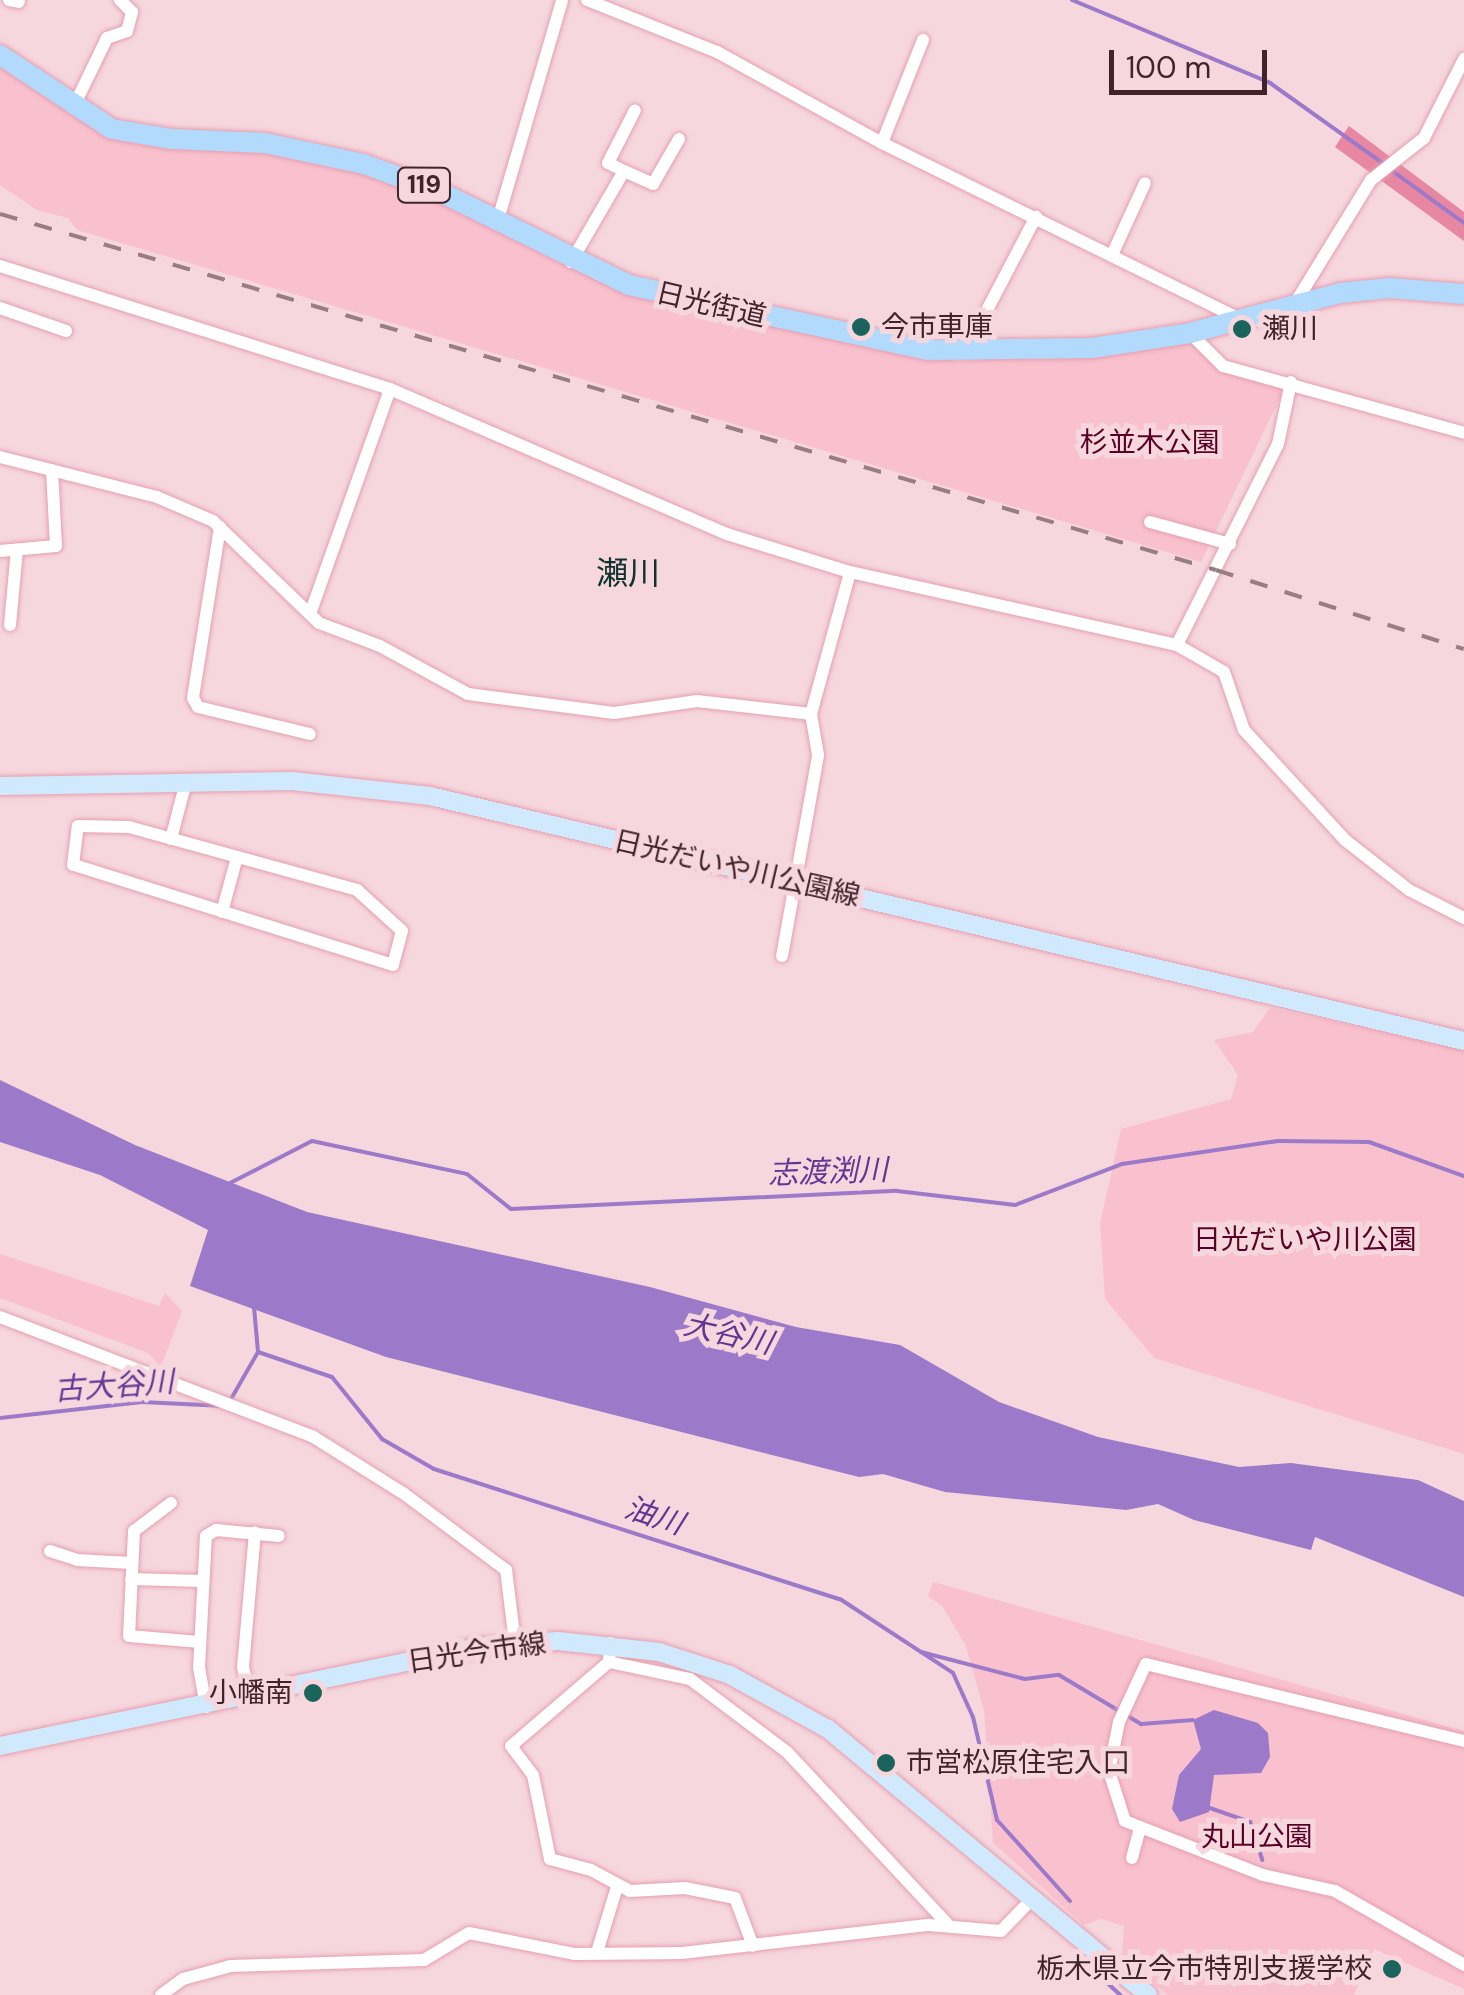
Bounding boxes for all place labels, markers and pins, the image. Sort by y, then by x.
place label: 今市車庫 [881,310,993,344]
place label: 瀬川 [1262,312,1318,346]
marker: 今市車庫 [850,316,872,338]
marker: 瀬川 [1231,318,1253,340]
place label: 小幡南 [209,1676,293,1710]
marker: 小幡南 [302,1682,324,1704]
place label: 市営松原住宅入口 [906,1746,1130,1780]
marker: 市営松原住宅入口 [875,1752,897,1774]
place label: 栃木県立今市特別支援学校 [1036,1952,1372,1986]
marker: 栃木県立今市特別支援学校 [1381,1958,1403,1980]

